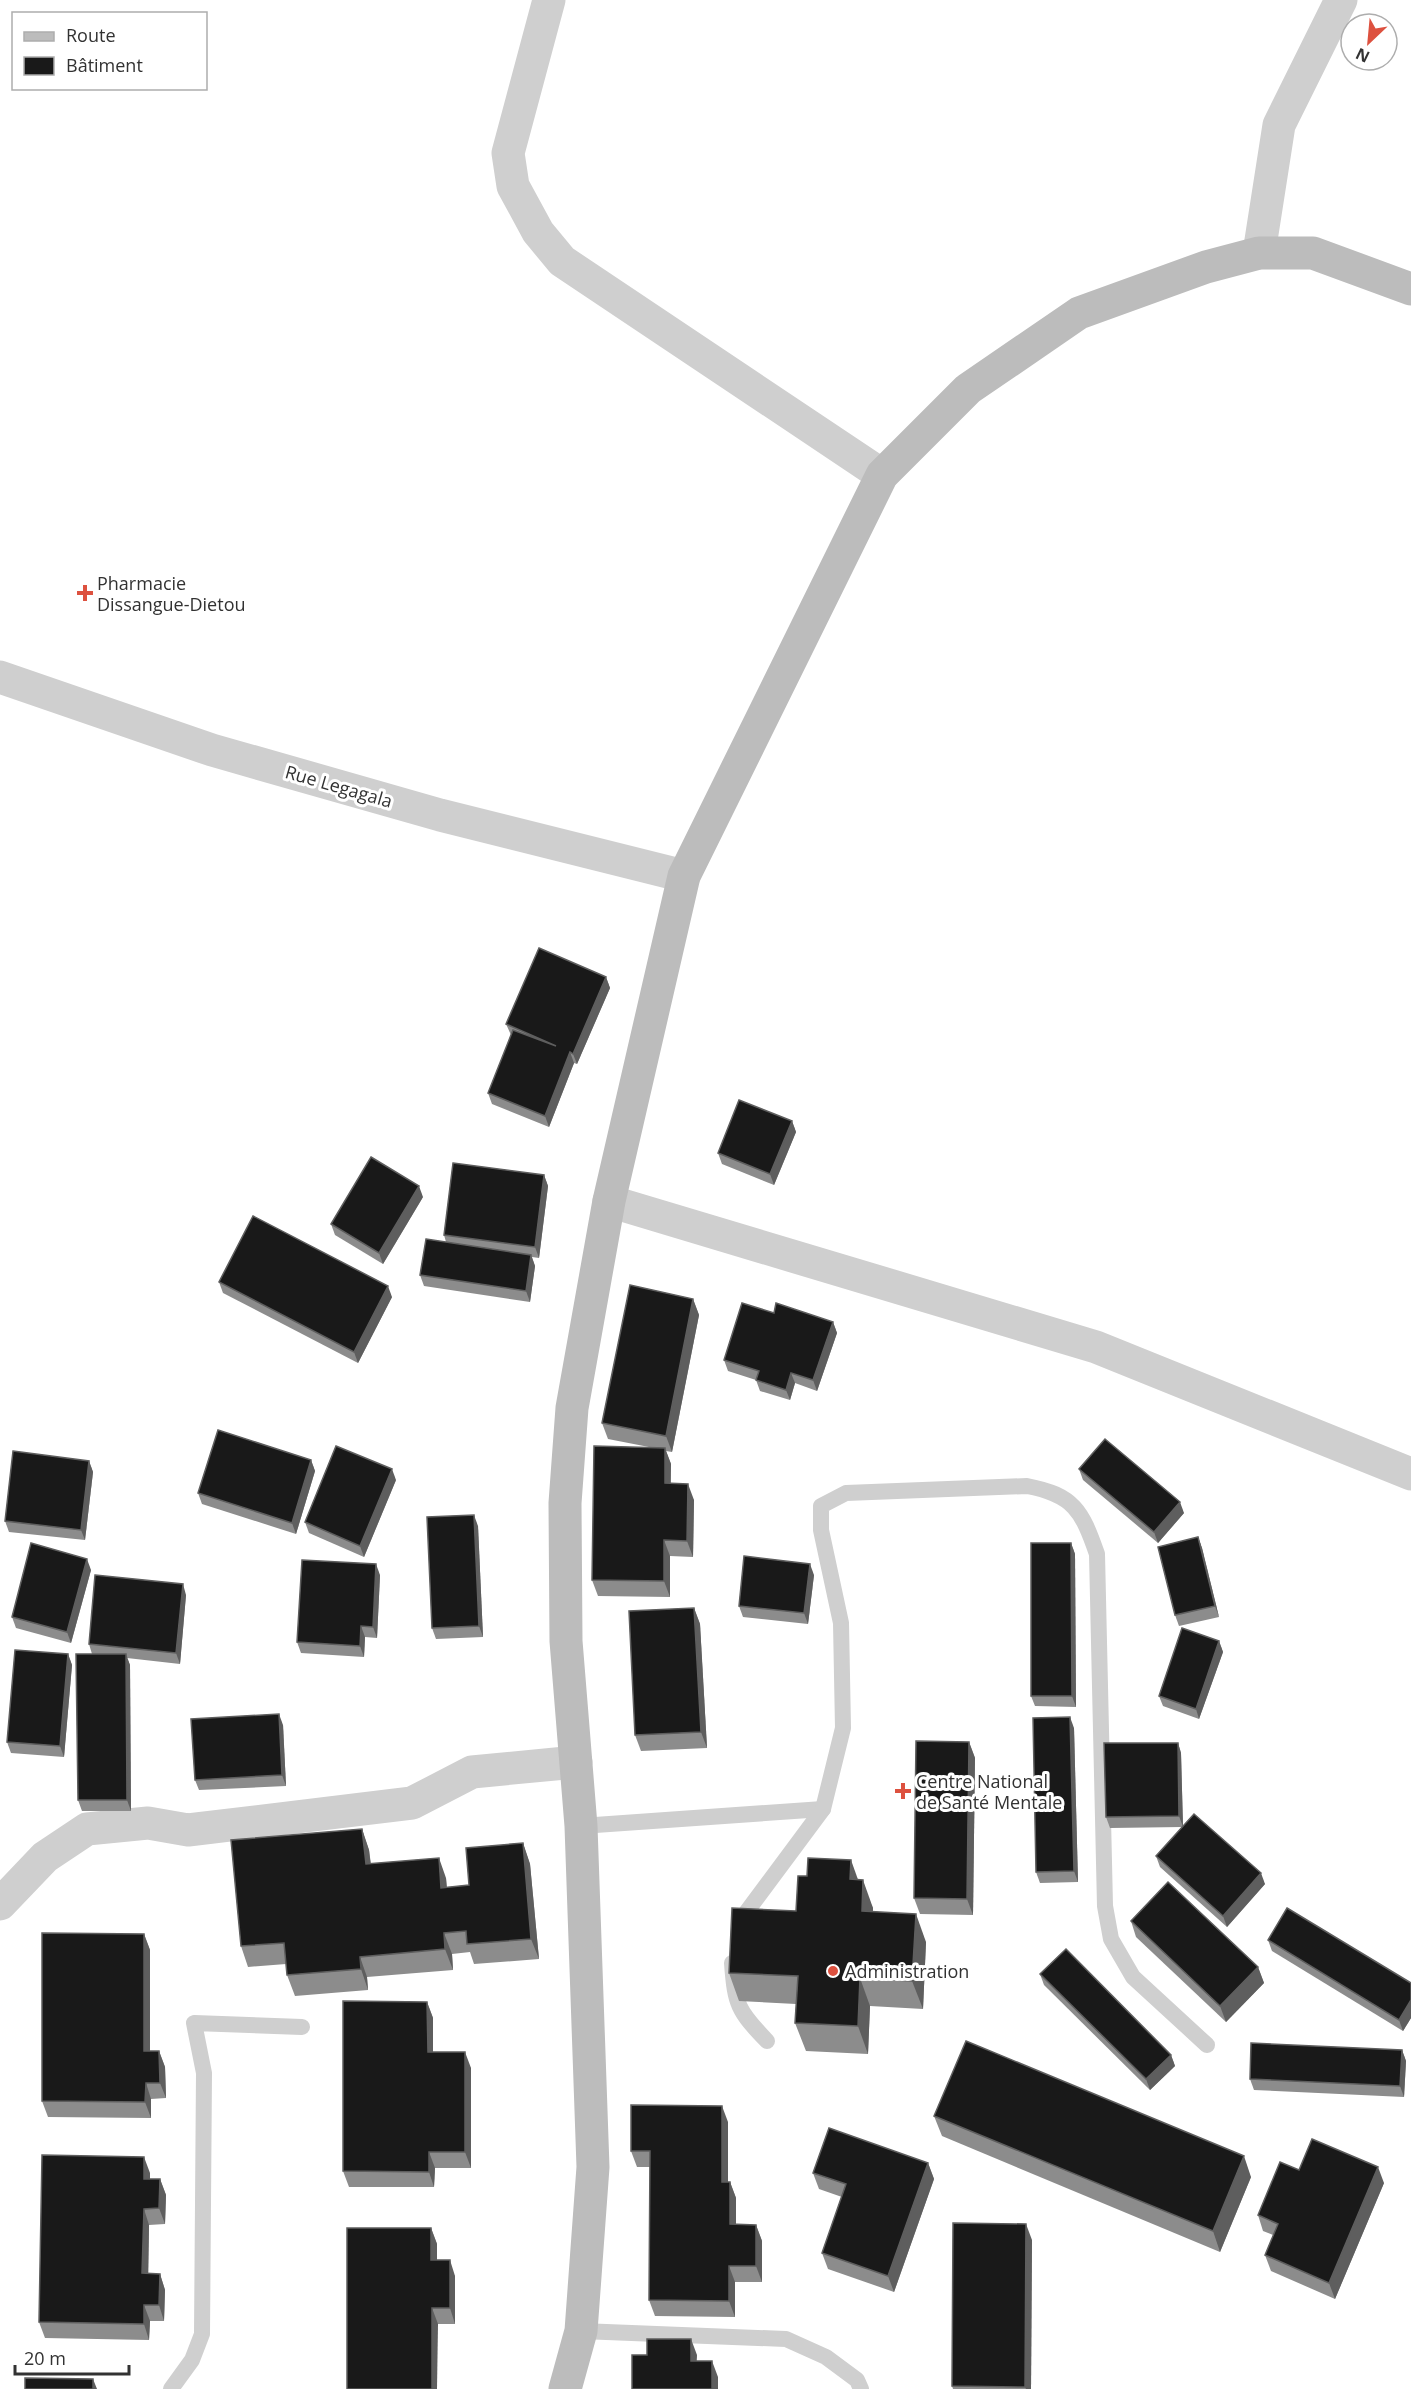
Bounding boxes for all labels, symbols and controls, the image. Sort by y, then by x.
legend [12,12,207,90]
north arrow [1339,12,1399,72]
text: Route [66,23,116,47]
text: N [1352,43,1373,68]
text: Bâtiment [66,53,143,77]
place label: Pharmacie Dissangue-Dietou [97,571,246,616]
marker: Pharmacie Dissangue-Dietou [78,586,92,600]
street label: Rue Legagala [283,759,395,813]
place label: Centre National de Santé Mentale [916,1769,1062,1814]
marker: Centre National de Santé Mentale [894,1782,912,1800]
place label: Administration [845,1959,969,1983]
marker: Administration [826,1964,840,1978]
scale bar [15,2338,129,2376]
text: 20 m [24,2346,66,2370]

